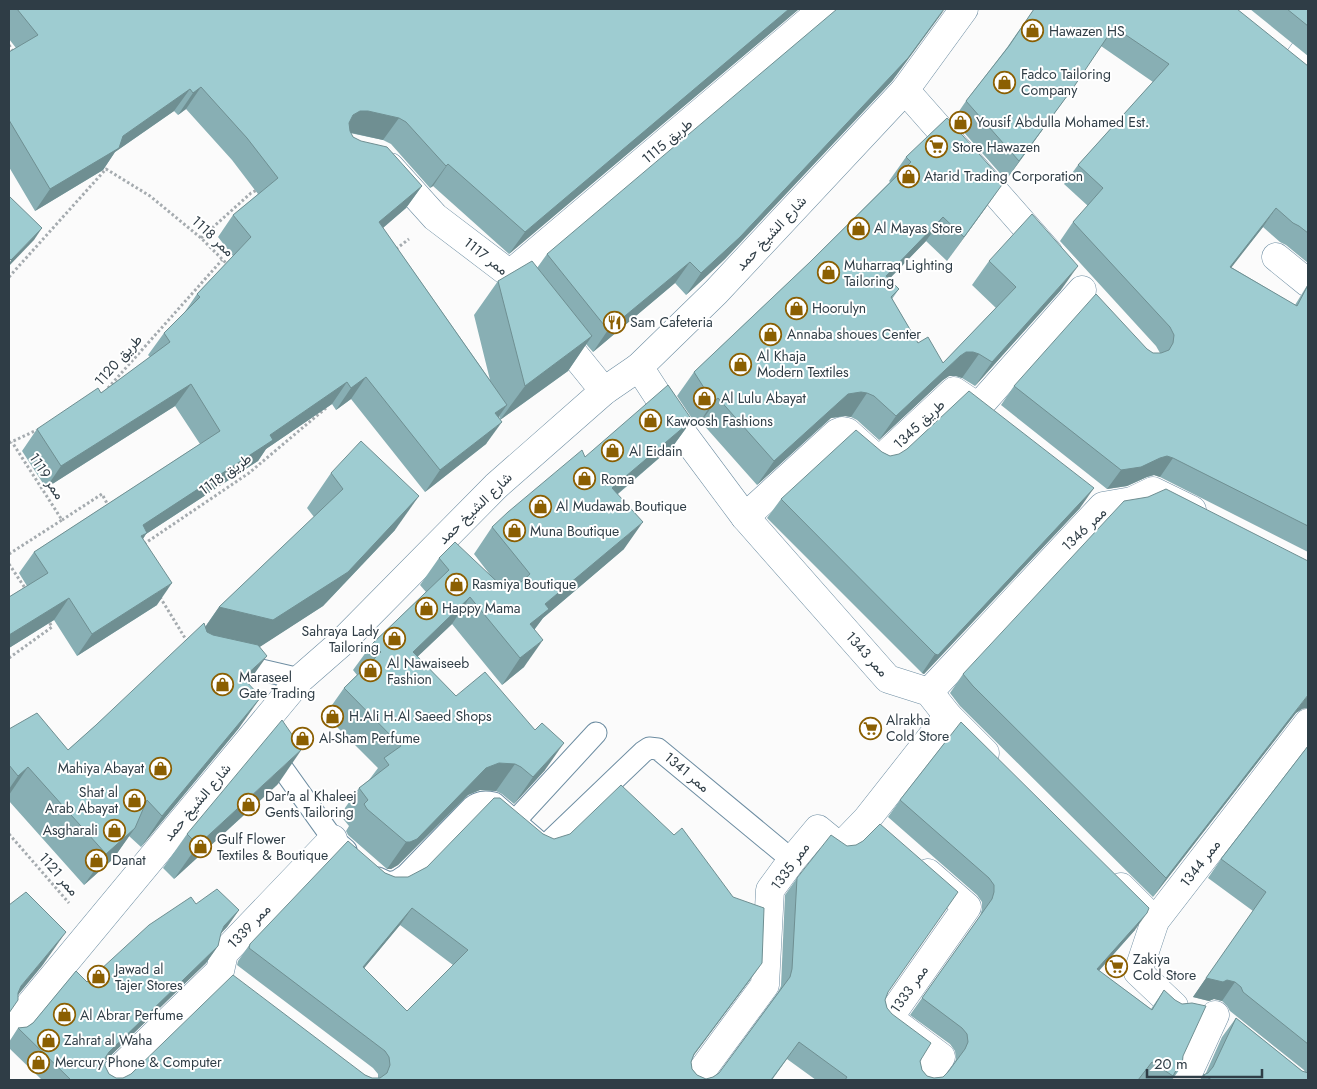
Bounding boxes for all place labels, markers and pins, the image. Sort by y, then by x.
shop icon: Hawazen HS [1021,19,1045,43]
place label: Hawazen HS [1049,21,1125,41]
place label: Fadco Tailoring Company [1021,64,1111,100]
shop icon: Fadco Tailoring Company [993,70,1017,94]
shop icon: Yousif Abdulla Mohamed Est. [948,110,972,134]
place label: Yousif Abdulla Mohamed Est. [976,112,1149,132]
supermarket icon: Store Hawazen [924,135,948,159]
place label: Store Hawazen [952,137,1040,157]
shop icon: Atarid Trading Corporation [896,164,920,188]
place label: Atarid Trading Corporation [924,166,1083,186]
shop icon: Al Mayas Store [846,216,870,240]
place label: Al Mayas Store [874,218,962,238]
place label: Muharraq Lighting Tailoring [844,255,953,291]
shop icon: Muharraq Lighting Tailoring [816,261,840,285]
shop icon: Hoorulyn [784,296,808,320]
place label: Hoorulyn [812,298,866,318]
restaurant icon: Sam Cafeteria [602,310,626,334]
place label: Sam Cafeteria [630,312,713,332]
shop icon: Annaba shoues Center [759,322,783,346]
place label: Annaba shoues Center [787,324,921,344]
place label: Al Khaja Modern Textiles [757,346,849,382]
shop icon: Al Khaja Modern Textiles [729,352,753,376]
shop icon: Al Lulu Abayat [693,386,717,410]
place label: Al Lulu Abayat [721,388,807,408]
shop icon: Kawoosh Fashions [638,409,662,433]
place label: Kawoosh Fashions [666,411,773,431]
shop icon: Al Eidain [601,439,625,463]
place label: Al Eidain [629,441,683,461]
shop icon: Roma [573,467,597,491]
place label: Roma [601,469,634,489]
shop icon: Al Mudawab Boutique [528,494,552,518]
place label: Al Mudawab Boutique [556,496,687,516]
shop icon: Muna Boutique [502,519,526,543]
place label: Muna Boutique [530,521,619,541]
shop icon: Rasmiya Boutique [444,572,468,596]
place label: Rasmiya Boutique [472,574,576,594]
shop icon: Happy Mama [414,596,438,620]
place label: Happy Mama [442,598,521,618]
place label: Sahraya Lady Tailoring [302,621,380,657]
shop icon: Sahraya Lady Tailoring [383,627,407,651]
place label: Al Nawaiseeb Fashion [387,653,469,689]
shop icon: Al Nawaiseeb Fashion [359,659,383,683]
place label: Maraseel Gate Trading [239,667,315,703]
shop icon: Maraseel Gate Trading [211,673,235,697]
shop icon: H.Ali H.Al Saeed Shops [321,704,345,728]
place label: H.Ali H.Al Saeed Shops [349,706,492,726]
place label: Alrakha Cold Store [886,710,949,746]
supermarket icon: Alrakha Cold Store [858,716,882,740]
shop icon: Al-Sham Perfume [291,726,315,750]
place label: Al-Sham Perfume [319,728,420,748]
shop icon: Mahiya Abayat [148,756,172,780]
place label: Mahiya Abayat [58,758,145,778]
place label: Shat al Arab Abayat [45,782,119,818]
place label: Dar'a al Khaleej Gents Tailoring [265,786,357,822]
shop icon: Shat al Arab Abayat [122,788,146,812]
shop icon: Dar'a al Khaleej Gents Tailoring [237,792,261,816]
shop icon: Asgharali [102,818,126,842]
place label: Asgharali [43,820,98,840]
place label: Gulf Flower Textiles & Boutique [217,829,328,865]
shop icon: Gulf Flower Textiles & Boutique [189,835,213,859]
shop icon: Danat [84,848,108,872]
place label: Danat [112,850,146,870]
place label: Zakiya Cold Store [1133,949,1196,985]
supermarket icon: Zakiya Cold Store [1105,955,1129,979]
place label: Jawad al Tajer Stores [113,959,183,995]
shop icon: Jawad al Tajer Stores [87,965,111,989]
shop icon: Al Abrar Perfume [52,1003,76,1027]
place label: Al Abrar Perfume [80,1005,183,1025]
shop icon: Zahrat al Waha [36,1028,60,1052]
place label: Zahrat al Waha [64,1030,152,1050]
shop icon: Mercury Phone & Computer [27,1050,51,1074]
place label: Mercury Phone & Computer [55,1052,222,1072]

